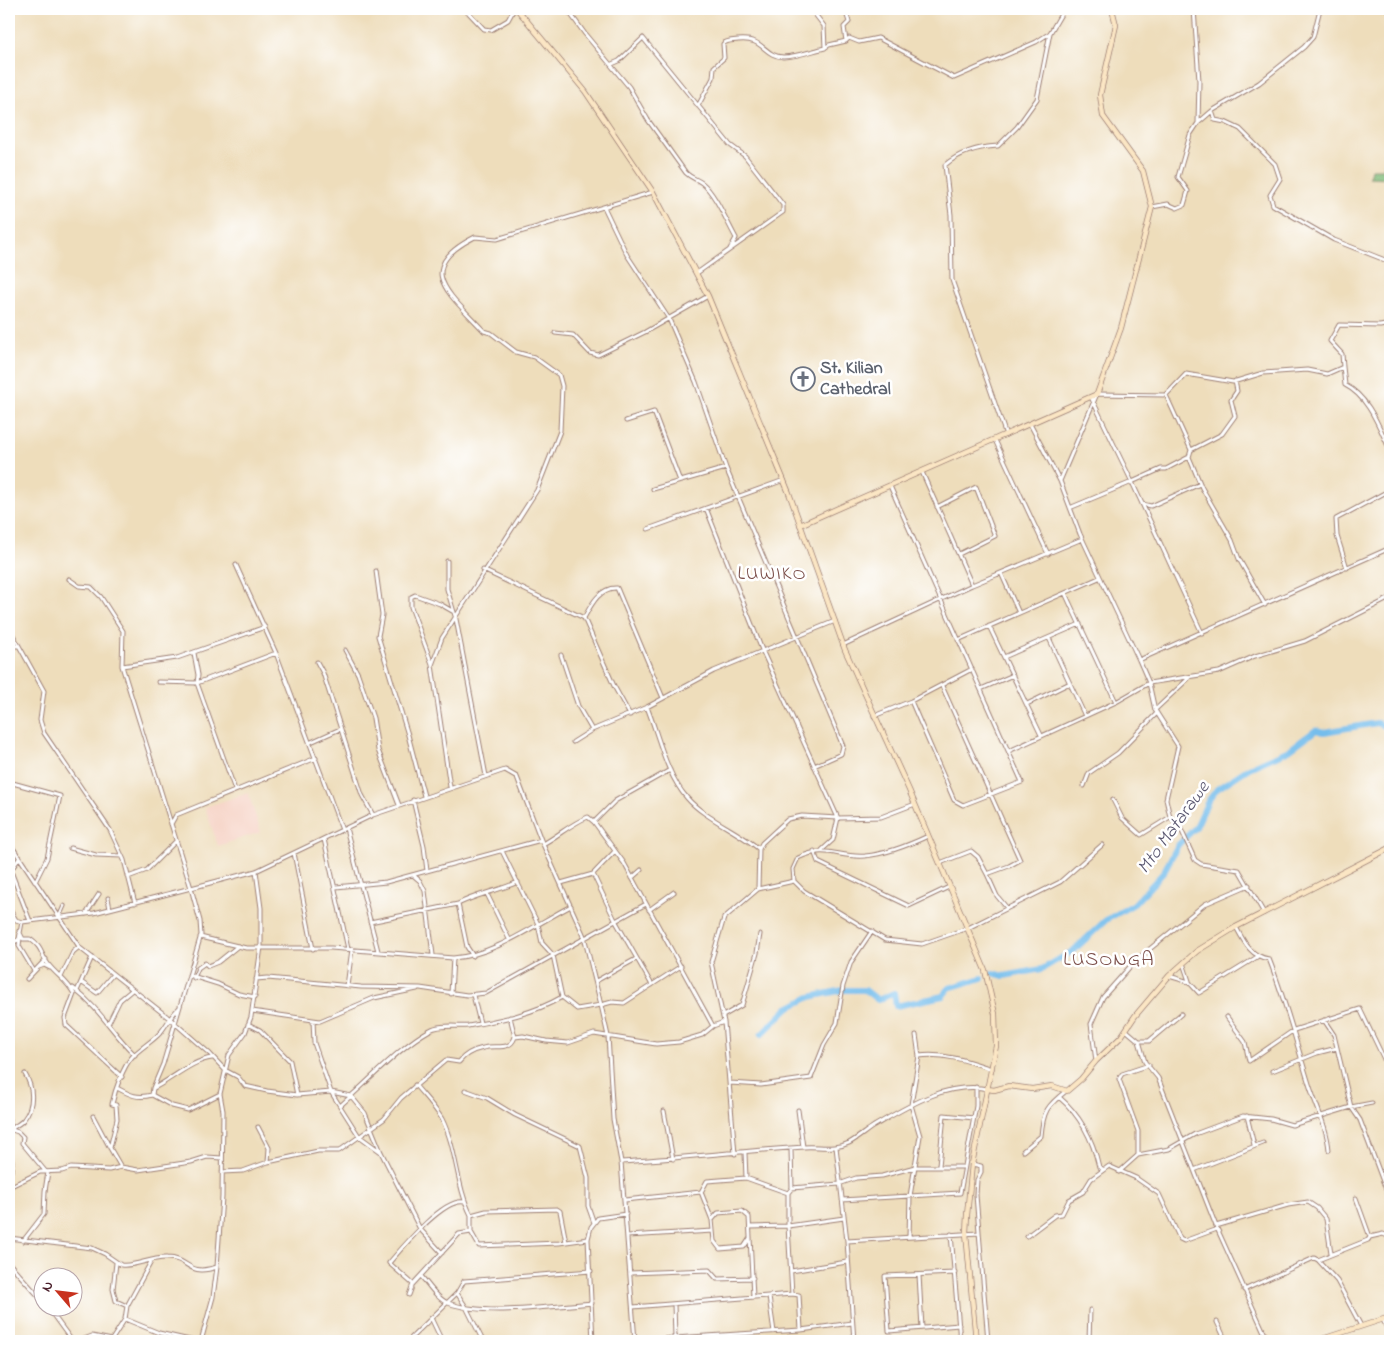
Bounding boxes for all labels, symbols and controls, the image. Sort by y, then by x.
place label: St. Kilian Cathedral [820,356,891,403]
church icon: St. Kilian Cathedral [790,366,816,392]
district label: LUWIKO [737,560,807,589]
water label: Mto Matarawe [1131,775,1218,880]
district label: LUSONGA [1063,946,1155,975]
north arrow [32,1268,82,1318]
text: N [36,1277,59,1296]

